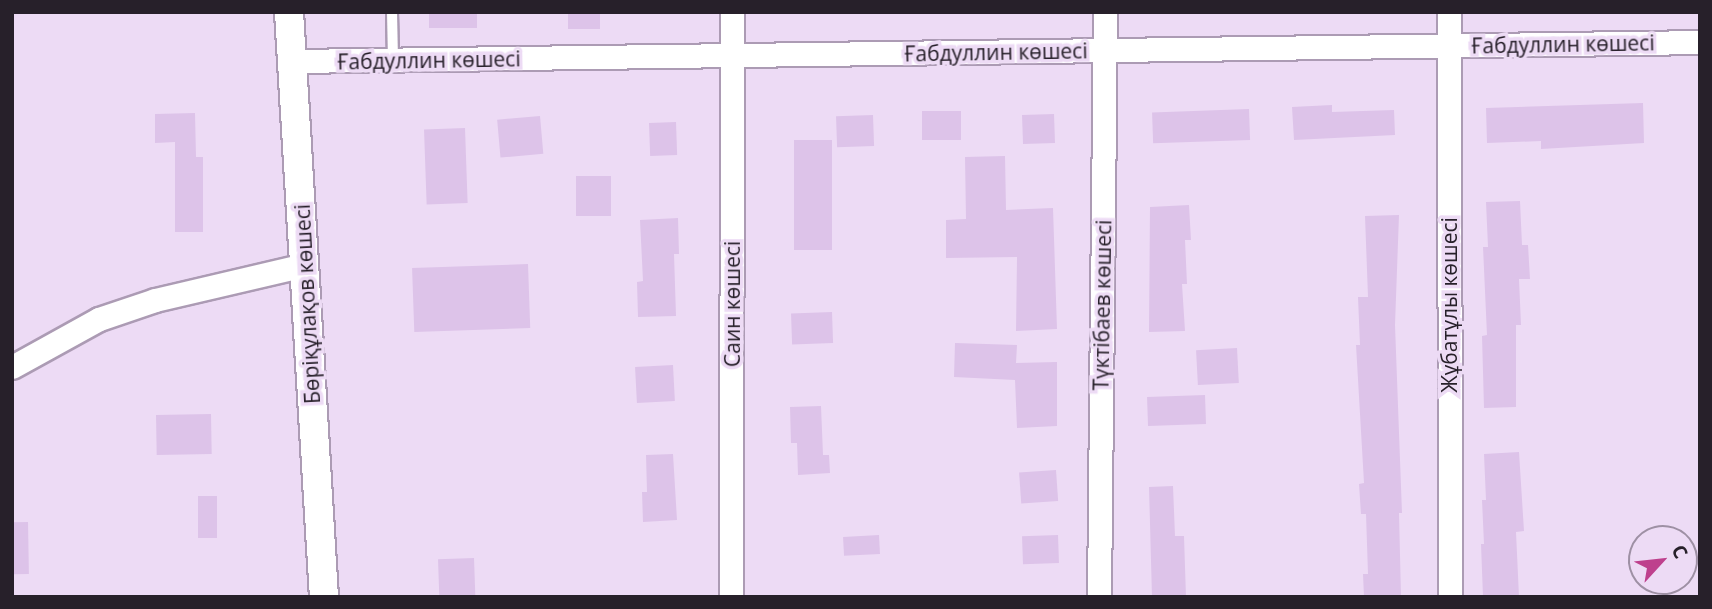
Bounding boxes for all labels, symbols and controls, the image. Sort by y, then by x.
street label: Ғабдуллин көшесі [1471,30,1655,58]
street label: Ғабдуллин көшесі [904,38,1088,66]
street label: Ғабдуллин көшесі [337,46,521,74]
street label: Бөріқұлақов көшесі [289,203,325,405]
street label: Жұбатұлы көшесі [1436,217,1462,393]
street label: Түктібаев көшесі [1088,219,1116,391]
street label: Саин көшесі [719,241,745,367]
north arrow [1628,525,1698,595]
text: С [1666,540,1694,563]

